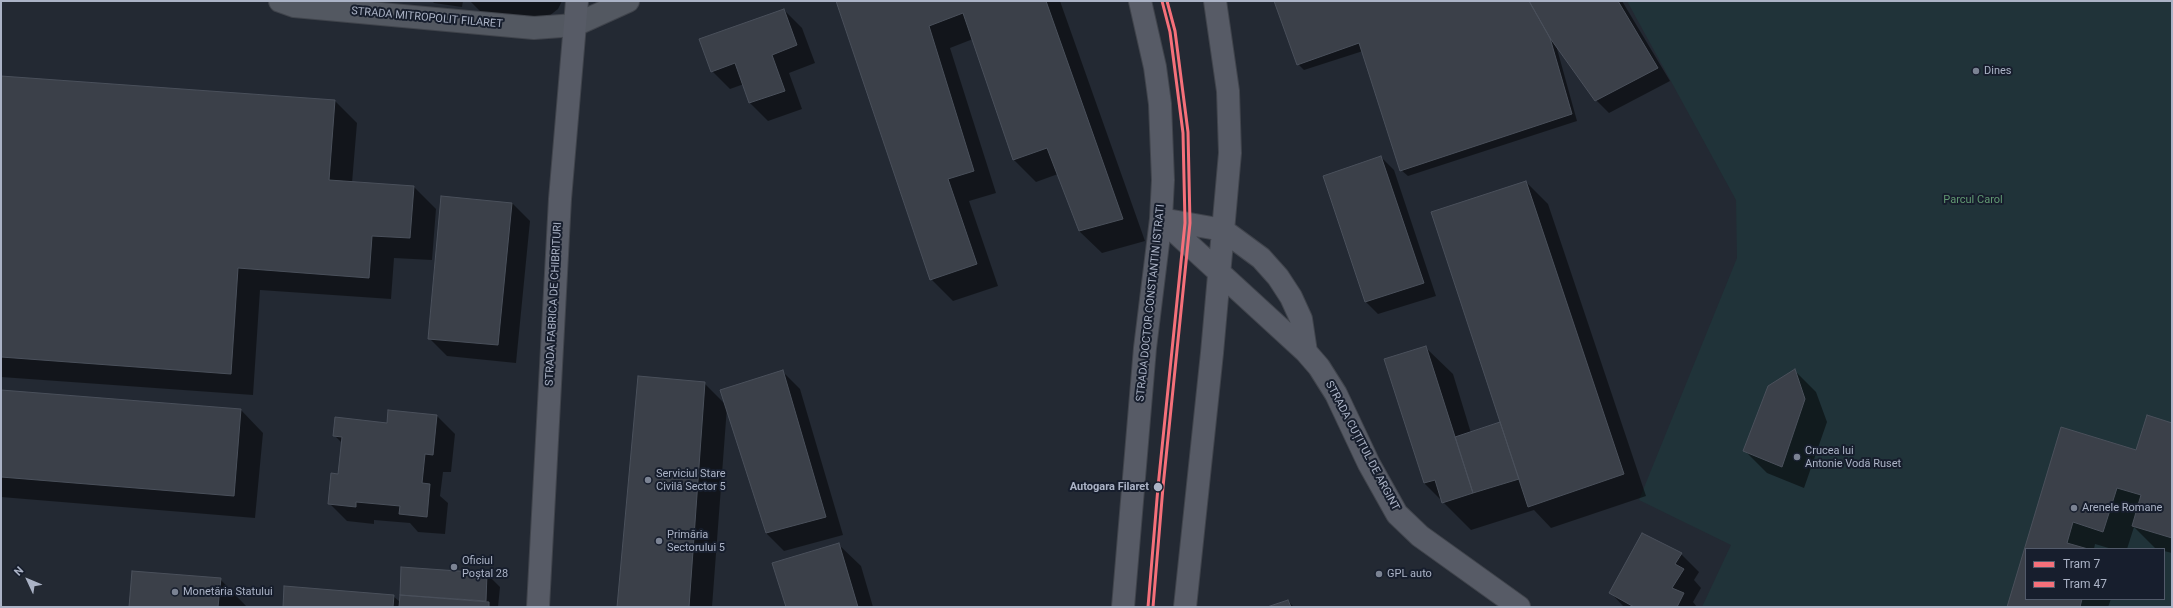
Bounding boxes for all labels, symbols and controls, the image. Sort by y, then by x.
street label: STRADA MITROPOLIT FILARET [351,5,503,31]
place label: Dines [1984,64,2011,78]
marker: Dines [1971,66,1981,76]
park label: Parcul Carol [1943,193,2003,207]
street label: STRADA DOCTOR CONSTANTIN ISTRATI [1134,204,1168,402]
street label: STRADA FABRICA DE CHIBRITURI [543,222,565,386]
street label: STRADA CUȚITUL DE ARGINT [1322,379,1402,513]
place label: Crucea lui Antonie Vodă Ruset [1805,444,1901,470]
marker: Crucea lui Antonie Vodă Ruset [1792,452,1802,462]
place label: Serviciul Stare Civilă Sector 5 [656,467,726,493]
marker: Serviciul Stare Civilă Sector 5 [643,475,653,485]
place label: Autogara Filaret [1070,480,1149,494]
marker: Autogara Filaret [1152,481,1164,493]
place label: Arenele Romane [2082,501,2162,515]
marker: Arenele Romane [2069,503,2079,513]
place label: Primăria Sectorului 5 [667,528,725,554]
marker: Primăria Sectorului 5 [654,536,664,546]
legend [2025,548,2165,600]
place label: Oficiul Poștal 28 [462,554,508,580]
text: Tram 7 [2063,557,2100,571]
north arrow [8,560,48,600]
marker: Oficiul Poștal 28 [449,562,459,572]
text: N [12,564,26,579]
place label: GPL auto [1387,567,1432,581]
marker: GPL auto [1374,569,1384,579]
text: Tram 47 [2063,577,2107,591]
place label: Monetăria Statului [183,585,273,599]
marker: Monetăria Statului [170,587,180,597]

